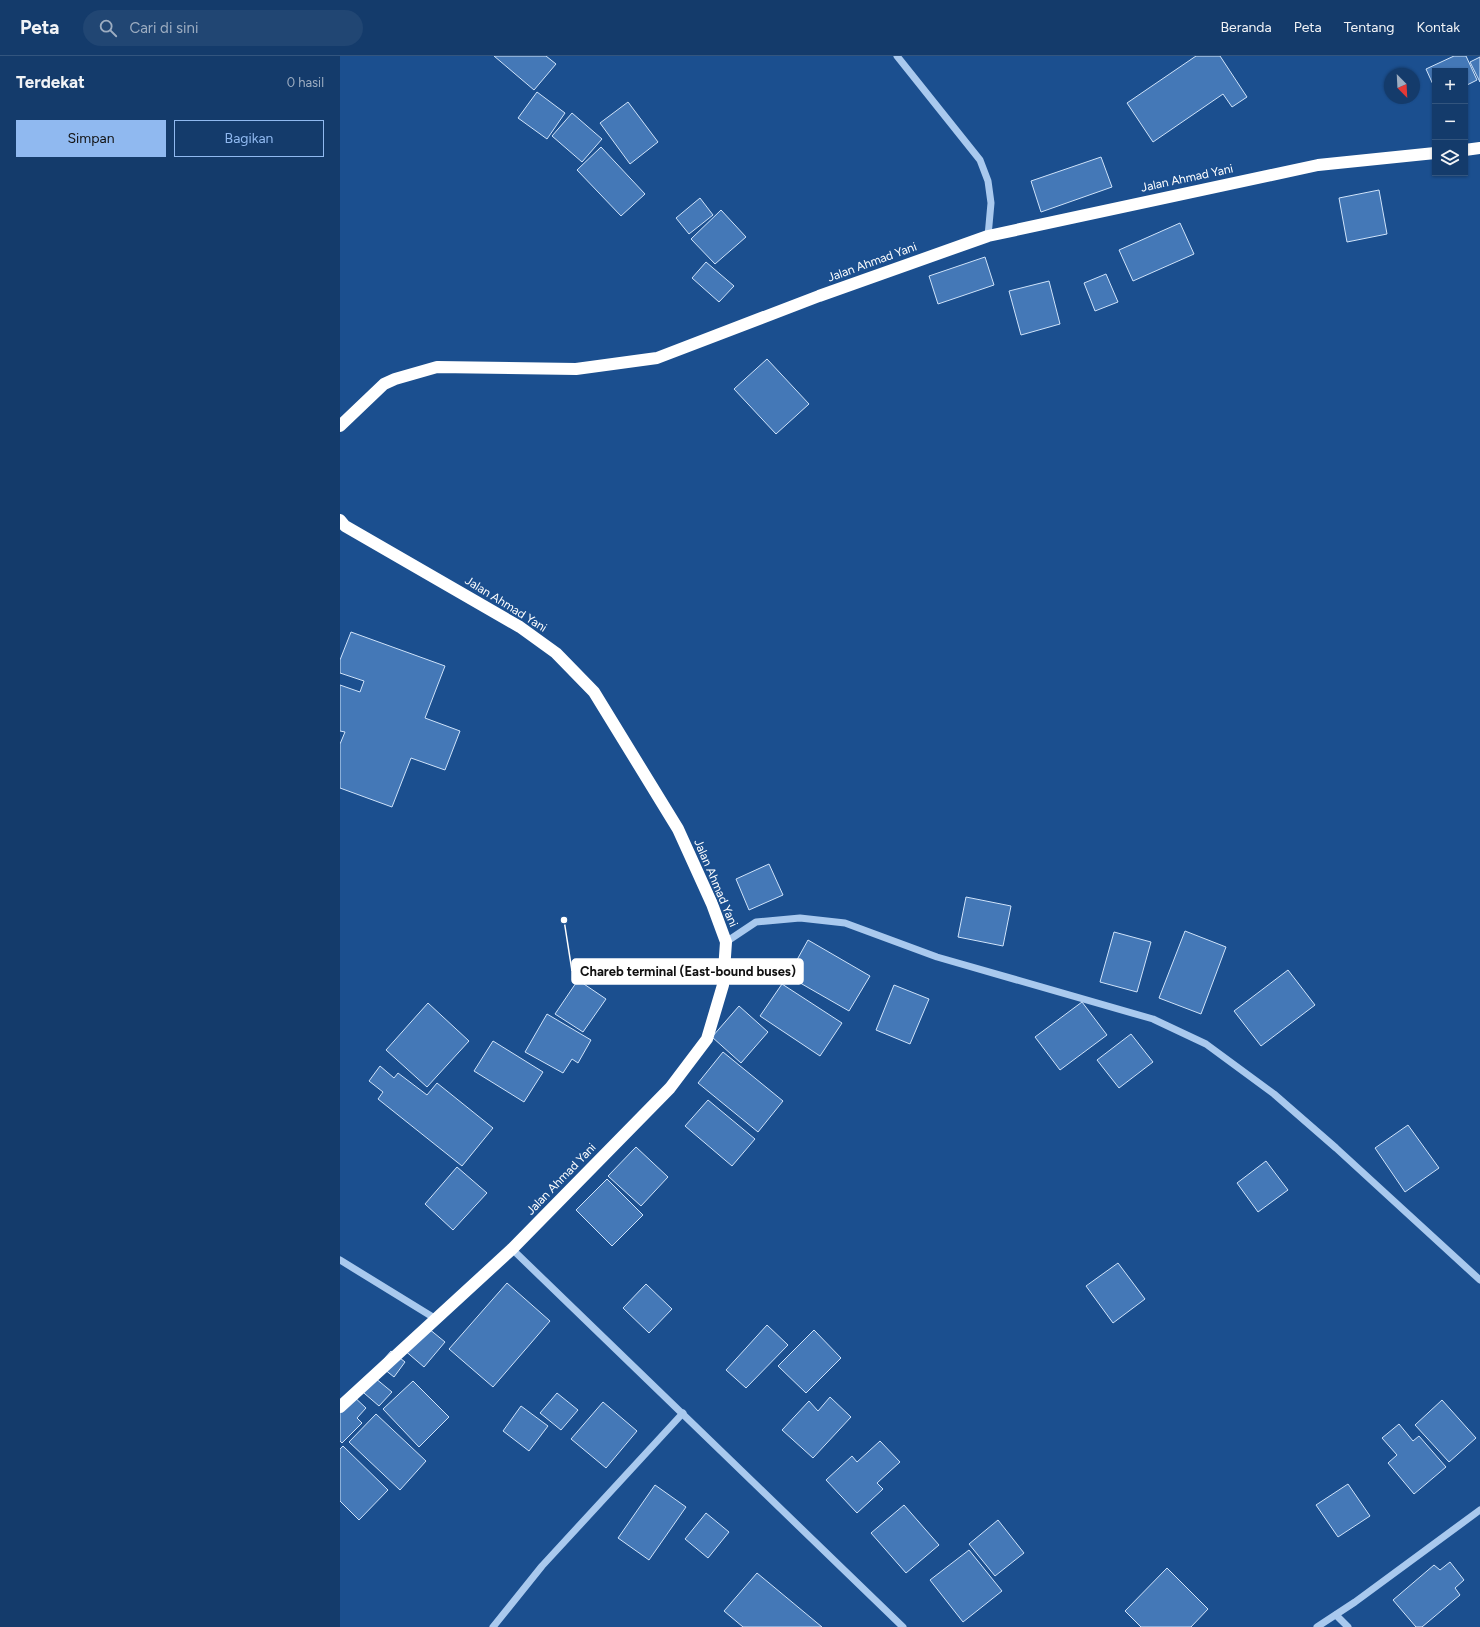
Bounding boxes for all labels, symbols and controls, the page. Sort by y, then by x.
search box [83,10,363,46]
text: Peta [20,16,59,39]
icon: search [97,17,119,39]
text: Cari di sini [129,19,198,37]
text: Beranda [1220,19,1272,36]
text: Peta [1294,19,1322,36]
text: Tentang [1344,19,1394,36]
text: Kontak [1416,19,1460,36]
north arrow [1384,68,1420,104]
map controls [1432,68,1468,176]
button: + [1432,68,1468,104]
text: Terdekat [16,72,85,92]
text: 0 hasil [287,75,324,90]
button: − [1432,104,1468,140]
button: Simpan [16,120,166,157]
button: Bagikan [174,120,324,157]
button: layers [1432,140,1468,176]
street label: Jalan Ahmad Yani [1140,161,1234,195]
street label: Jalan Ahmad Yani [825,239,919,285]
street label: Jalan Ahmad Yani [462,573,550,635]
street label: Jalan Ahmad Yani [691,837,741,929]
callout: Chareb terminal (East-bound buses) [572,959,803,984]
text: Chareb terminal (East-bound buses) [580,964,796,979]
street label: Jalan Ahmad Yani [523,1140,599,1218]

